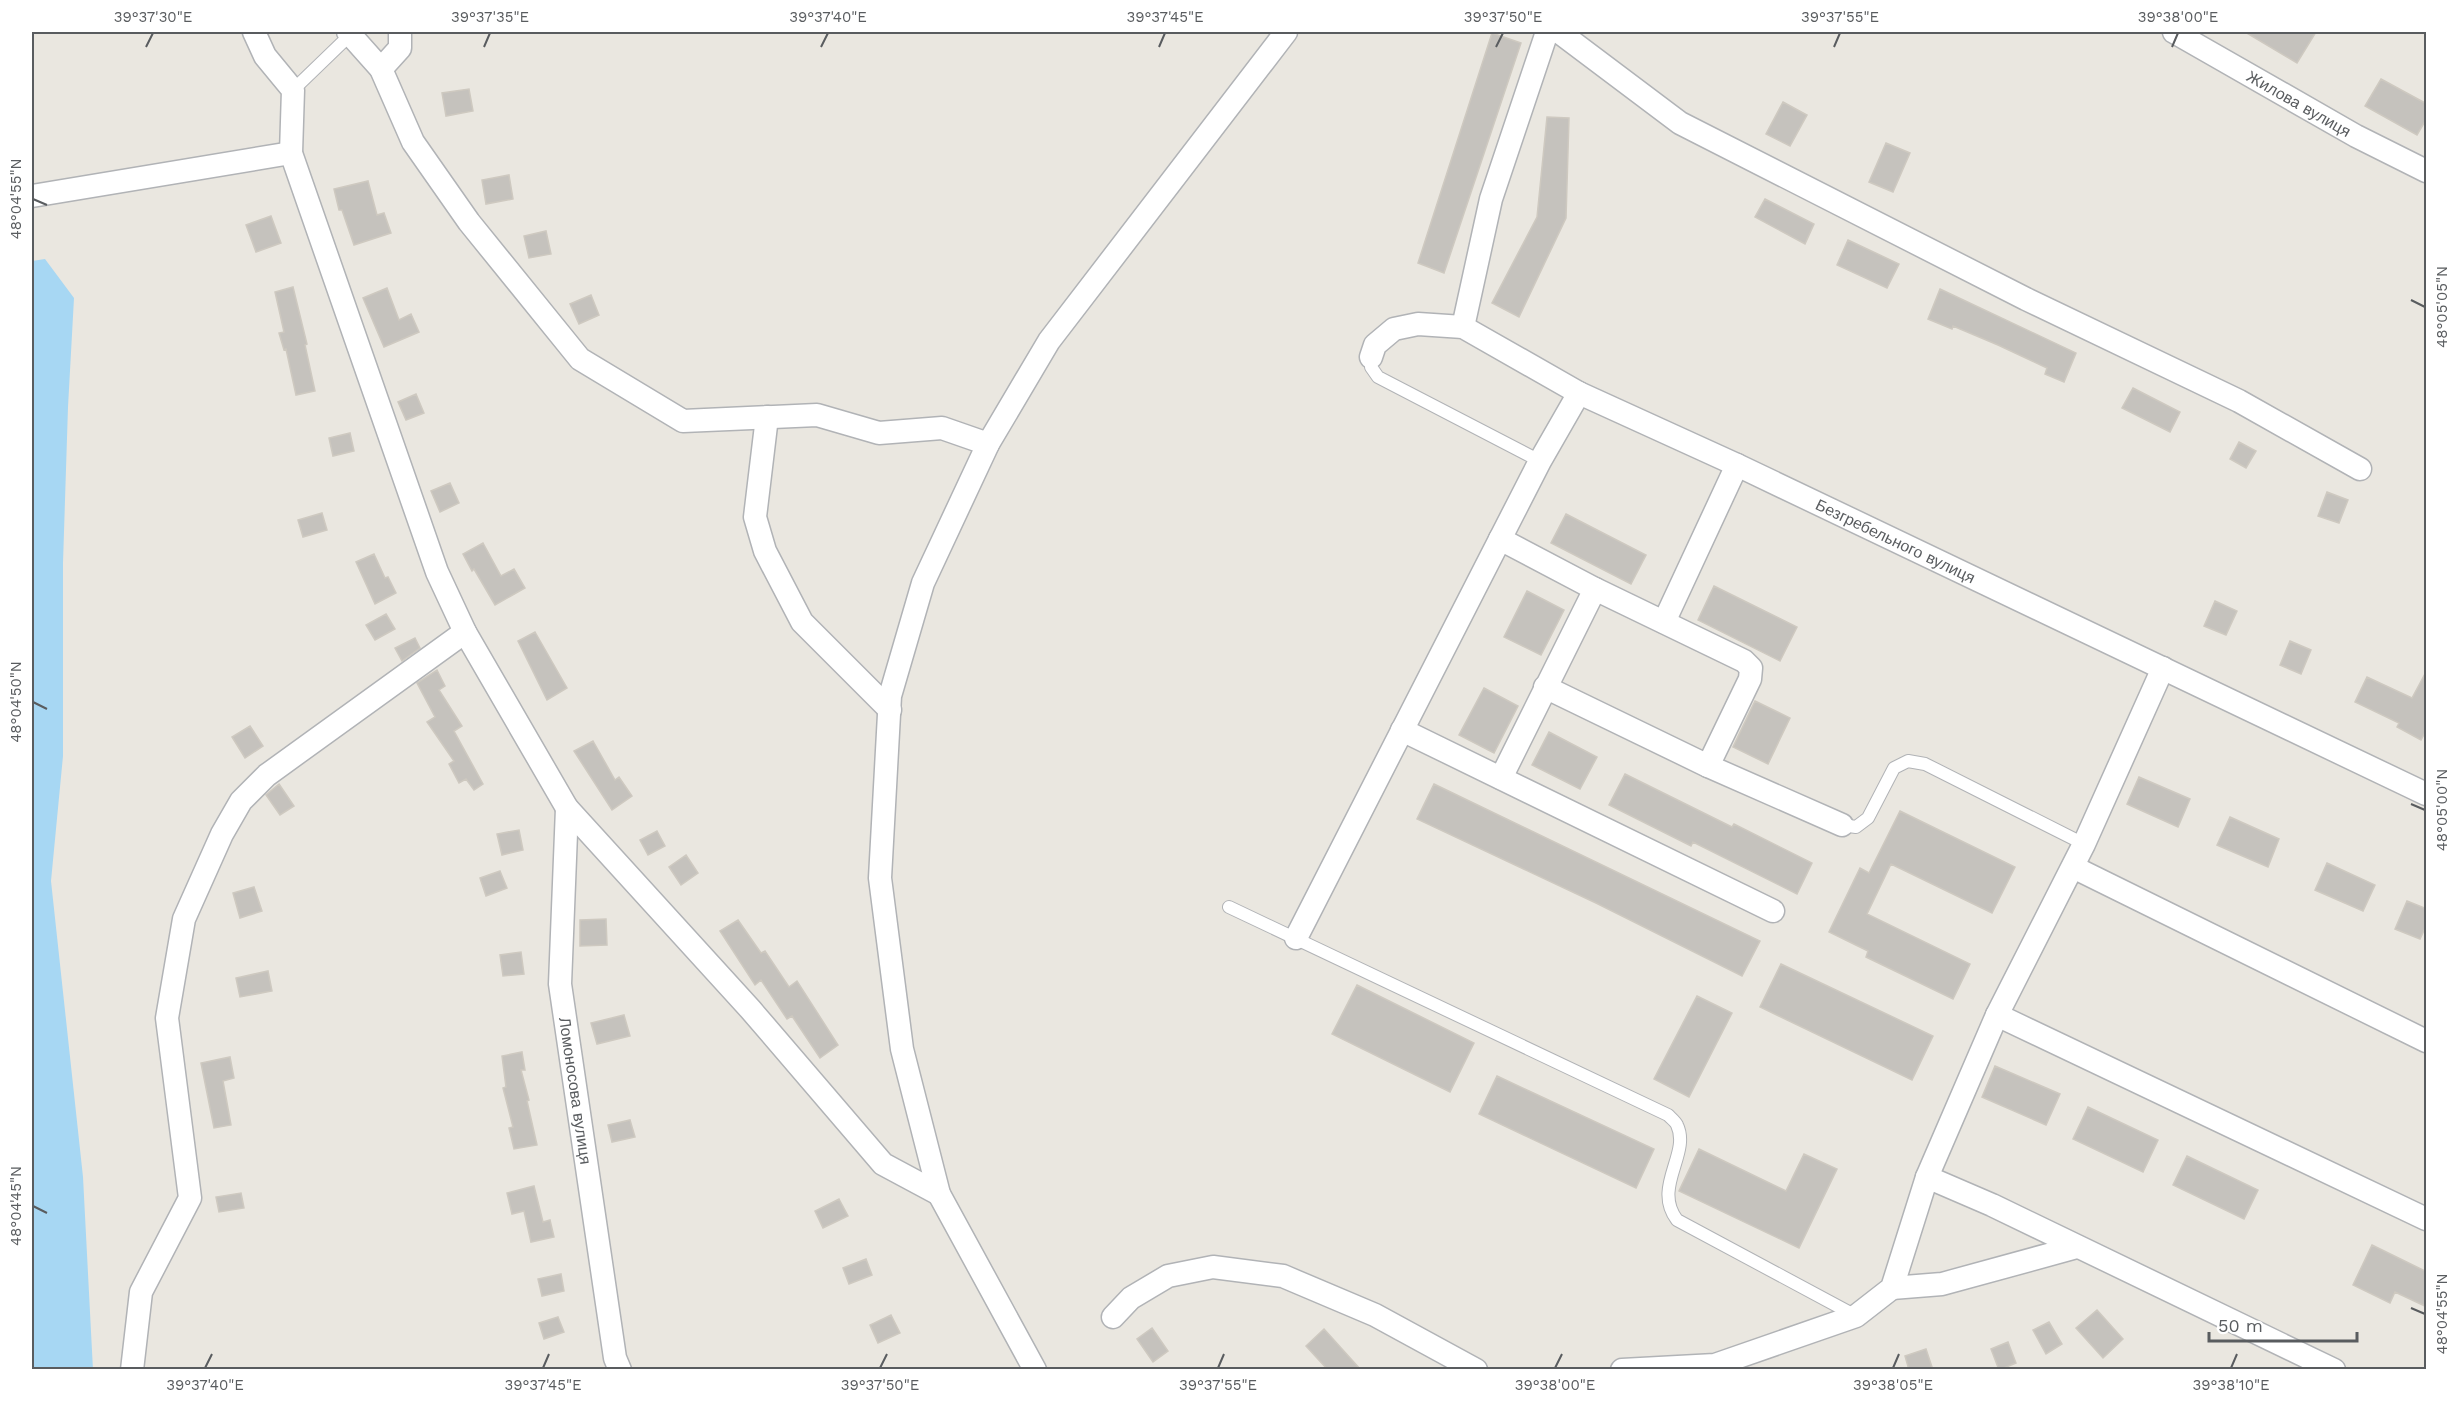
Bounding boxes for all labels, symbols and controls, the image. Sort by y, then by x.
text: 39°37'30"E [114,8,192,26]
text: 39°37'35"E [451,8,529,26]
text: 39°37'40"E [789,8,867,26]
text: 39°37'45"E [1126,8,1204,26]
text: 39°37'50"E [1464,8,1542,26]
text: 39°37'55"E [1801,8,1879,26]
text: 39°38'00"E [2138,8,2218,26]
street label: Жилова вулиця [2243,67,2354,141]
text: 48°04'55"N [7,158,25,240]
text: 48°05'05"N [2433,266,2451,348]
street label: Безгребельного вулиця [1813,495,1978,587]
text: 48°04'50"N [7,661,25,743]
text: 48°05'00"N [2433,769,2451,851]
street label: Ломоносова вулиця [555,1016,595,1166]
text: 48°04'45"N [7,1166,25,1246]
text: 48°04'55"N [2433,1273,2451,1355]
scale bar [2209,1305,2358,1343]
text: 50 m [2218,1315,2263,1336]
text: 39°37'40"E [166,1376,244,1394]
text: 39°37'45"E [504,1376,582,1394]
text: 39°37'50"E [841,1376,919,1394]
text: 39°37'55"E [1179,1376,1257,1394]
text: 39°38'00"E [1515,1376,1595,1394]
text: 39°38'05"E [1853,1376,1933,1394]
text: 39°38'10"E [2192,1376,2270,1394]

